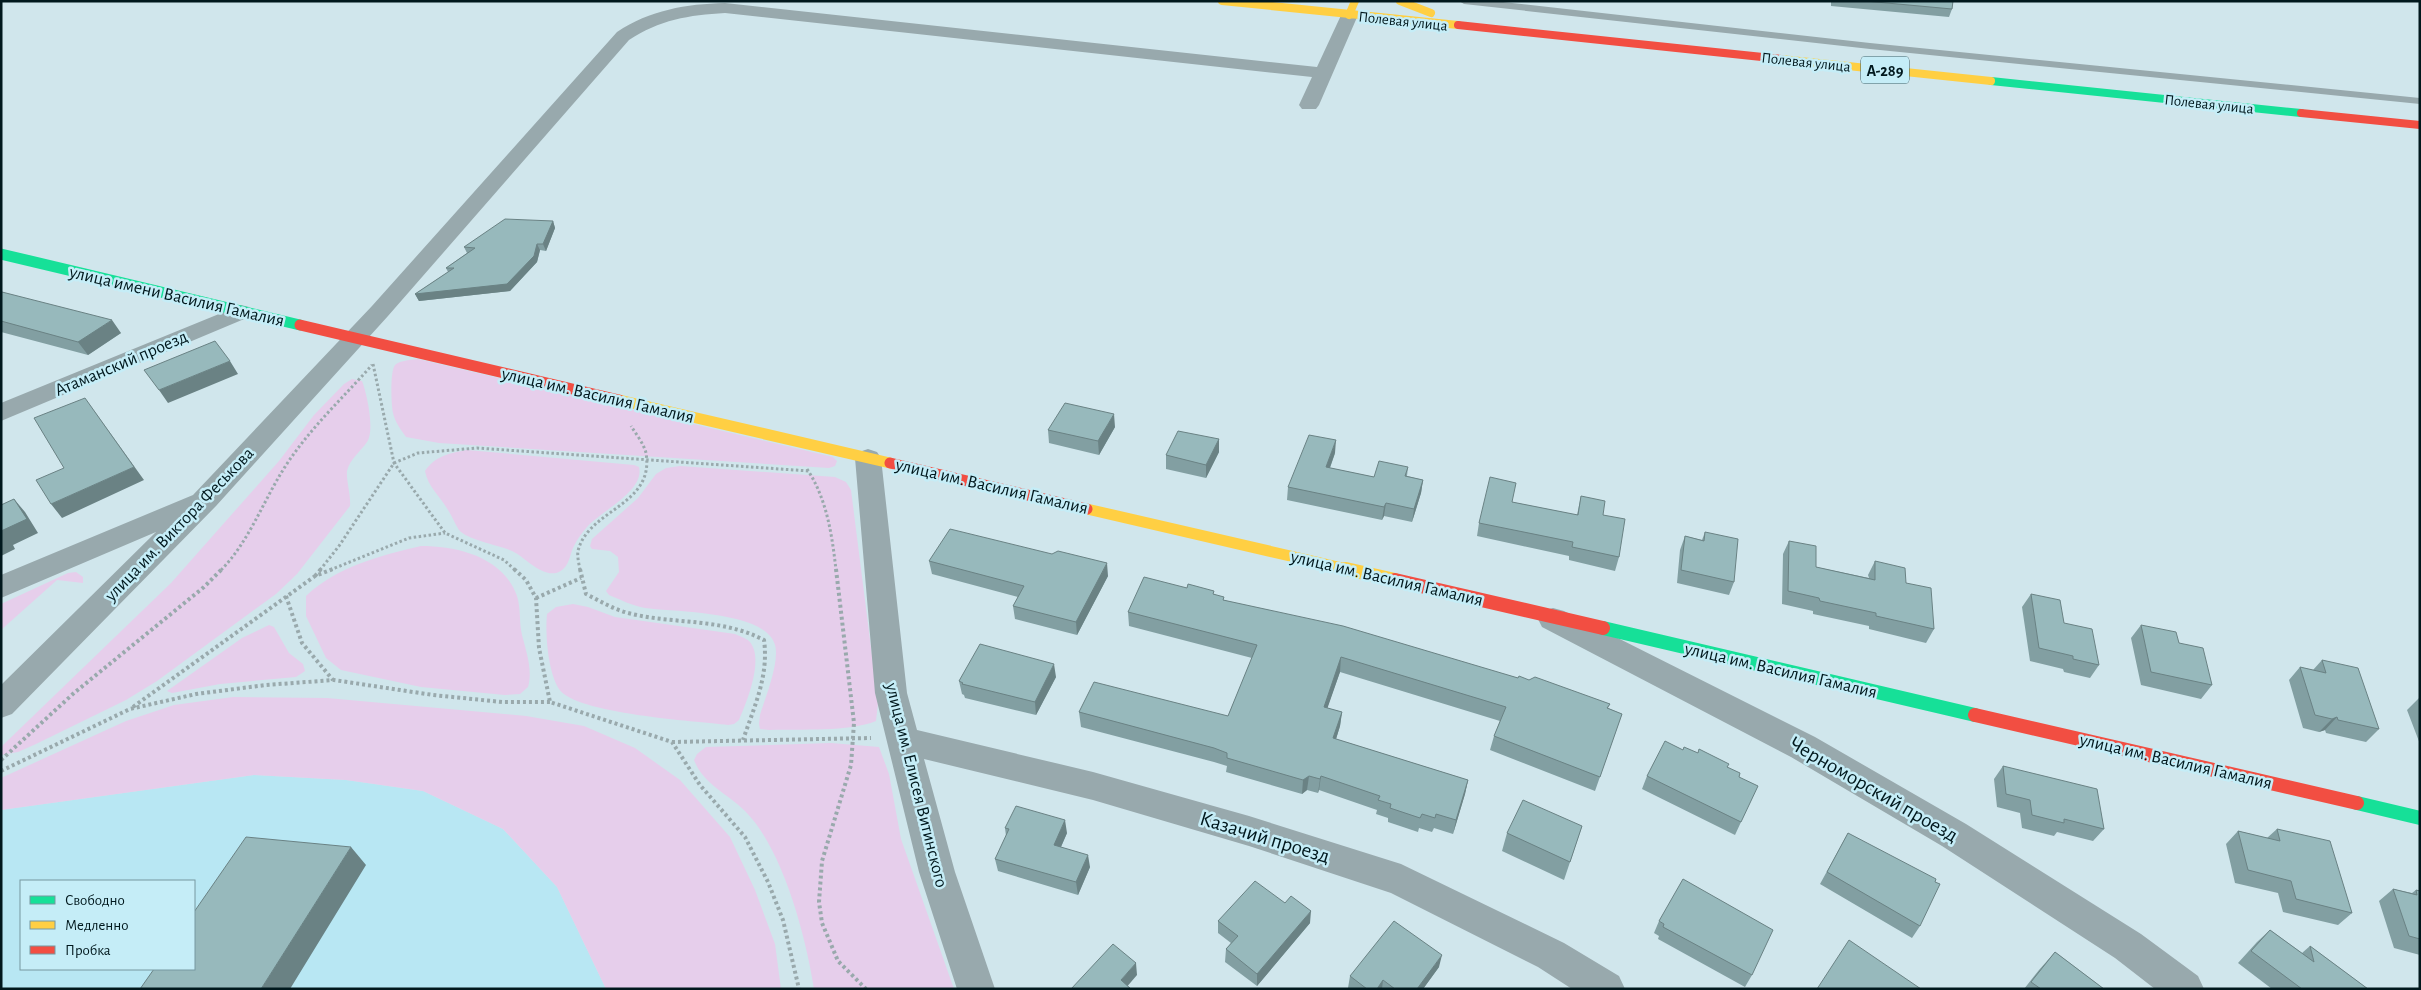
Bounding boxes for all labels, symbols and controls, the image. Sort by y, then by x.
street label: Полевая улица [1358,9,1448,34]
street label: Полевая улица [1761,50,1851,75]
road number: А-289 [1861,56,1909,84]
street label: Полевая улица [2164,92,2254,117]
street label: улица имени Василия Гамалия [67,263,286,330]
street label: Атаманский проезд [52,328,190,400]
street label: улица им. Василия Гамалия [499,365,696,427]
street label: улица им. Виктора Феськова [101,444,258,606]
street label: улица им. Василия Гамалия [893,456,1090,518]
street label: улица им. Василия Гамалия [1288,548,1485,610]
street label: улица им. Василия Гамалия [1682,640,1879,702]
street label: улица им. Елисея Витинского [882,680,950,889]
street label: улица им. Василия Гамалия [2077,731,2274,793]
street label: Черноморский проезд [1786,733,1962,846]
street label: Казачий проезд [1197,808,1332,867]
legend [20,880,195,970]
text: Свободно [65,893,125,908]
text: Медленно [65,918,129,933]
text: Пробка [65,943,111,958]

